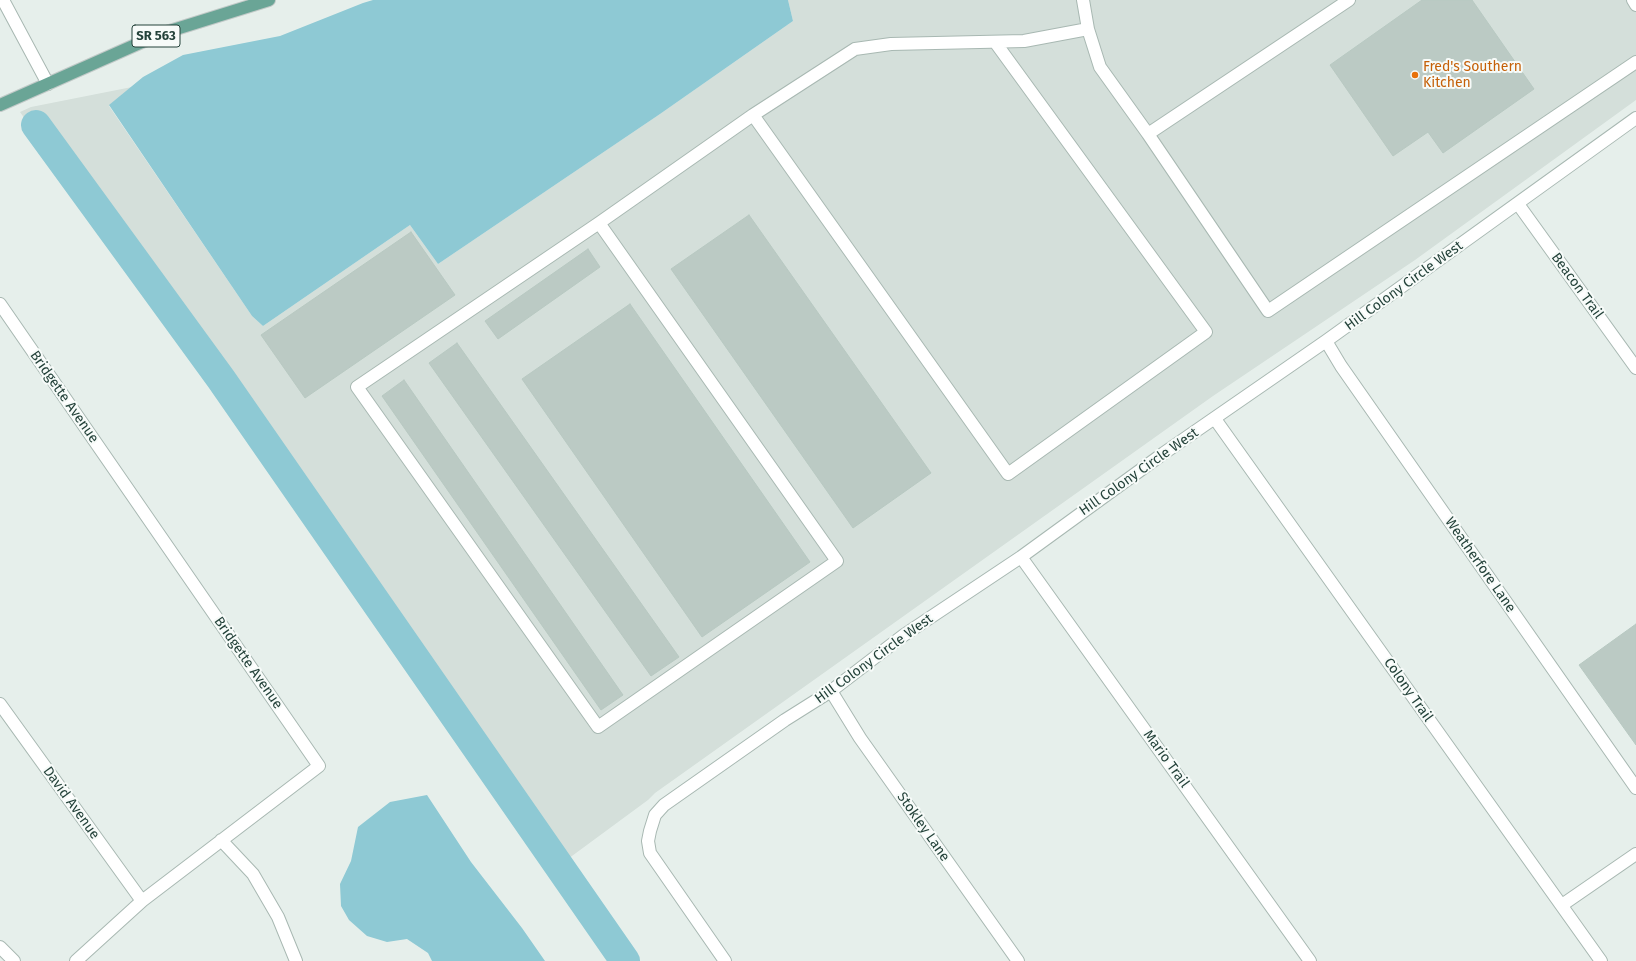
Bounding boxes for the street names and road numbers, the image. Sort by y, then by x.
road number: SR 563 [132,25,180,47]
street label: Hill Colony Circle West [1342,238,1466,334]
street label: Beacon Trail [1547,250,1607,322]
street label: Bridgette Avenue [26,348,102,446]
street label: Hill Colony Circle West [1076,425,1202,519]
street label: Weatherfore Lane [1441,514,1519,616]
street label: Hill Colony Circle West [812,611,936,707]
street label: Bridgette Avenue [210,614,286,712]
street label: Colony Trail [1380,655,1436,725]
street label: Mario Trail [1139,727,1193,791]
street label: David Avenue [39,763,103,843]
street label: Stokley Lane [893,789,953,865]

